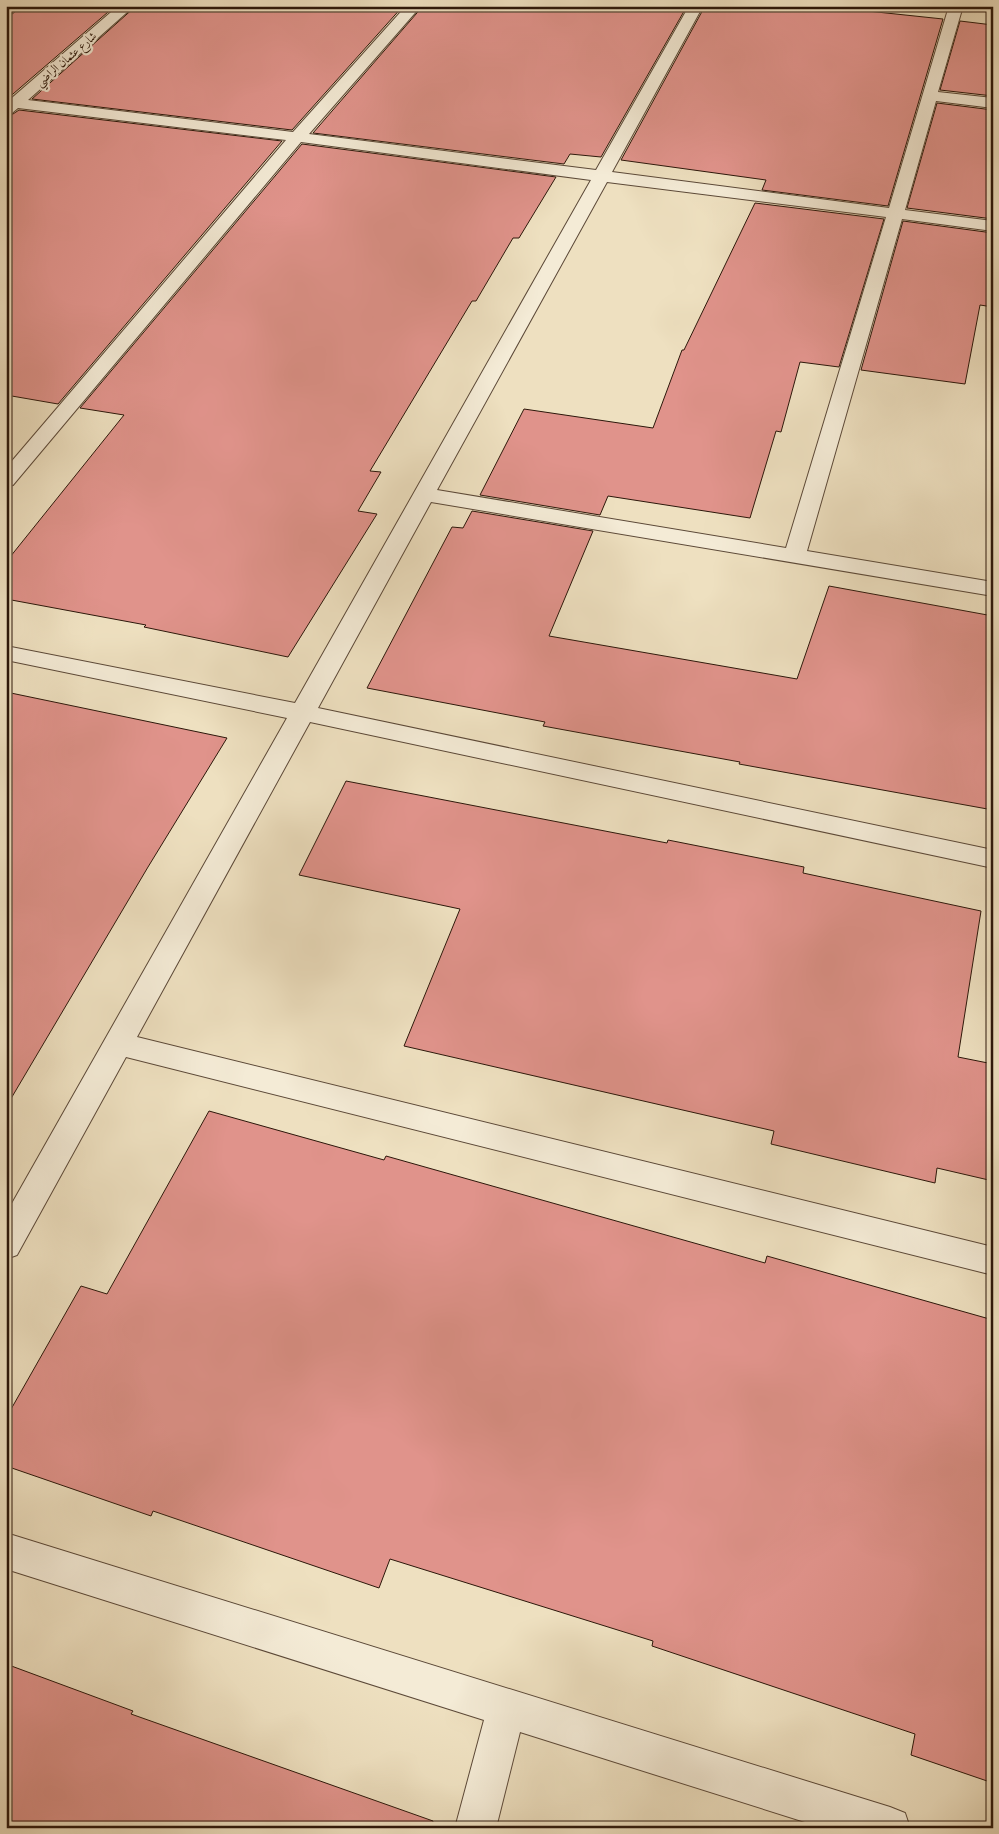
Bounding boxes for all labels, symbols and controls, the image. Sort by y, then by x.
street label: شارع عثمان الراضي [33,29,102,92]

